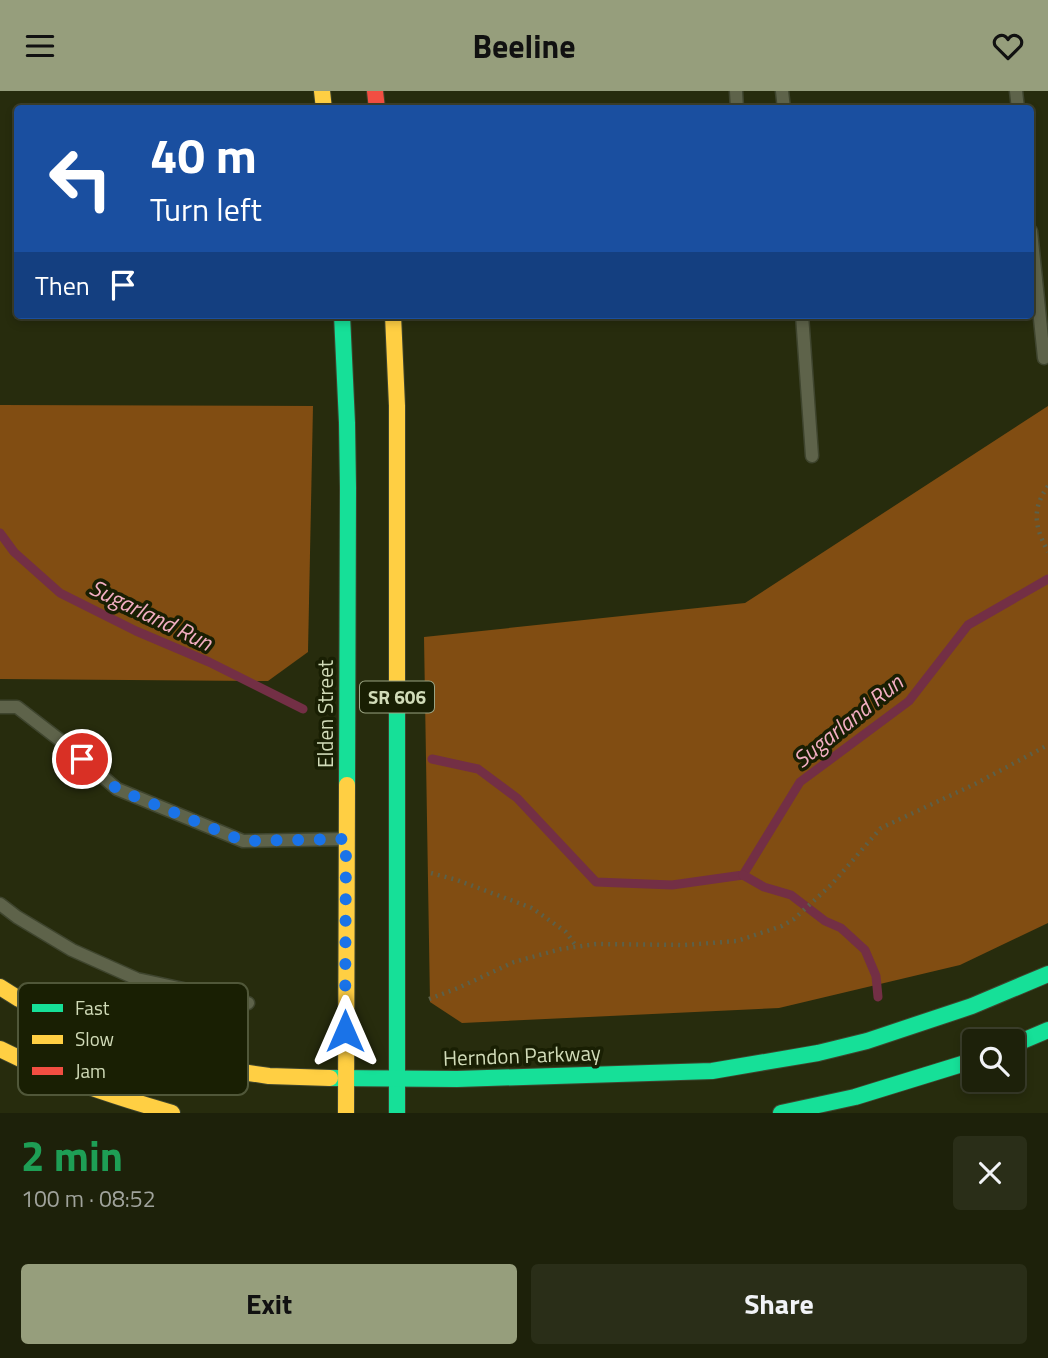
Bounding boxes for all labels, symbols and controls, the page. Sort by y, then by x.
text: Beeline [472,22,576,70]
icon: menu [21,27,59,65]
icon: heart [989,27,1027,65]
text: 40 m [150,117,257,192]
icon: left [35,133,126,224]
text: Turn left [150,185,262,233]
text: Then [35,266,90,305]
icon: arrive [104,266,142,304]
water label: Sugarland Run [84,570,219,660]
street label: Elden Street [309,659,341,768]
water label: Sugarland Run [785,665,911,776]
road number: SR 606 [360,681,434,713]
pin [52,729,112,789]
icon: arrive [63,740,101,778]
legend [18,983,248,1095]
text: Fast [75,993,110,1022]
position arrow [308,994,382,1068]
text: Slow [75,1024,114,1053]
map controls [962,1029,1025,1092]
button: search [962,1029,1025,1092]
street label: Herndon Parkway [442,1036,601,1074]
text: Jam [75,1056,106,1085]
text: 2 min [21,1123,123,1187]
button: close [953,1136,1027,1210]
text: 100 m · 08:52 [21,1181,156,1216]
button: Exit [21,1264,517,1344]
button: Share [531,1264,1027,1344]

